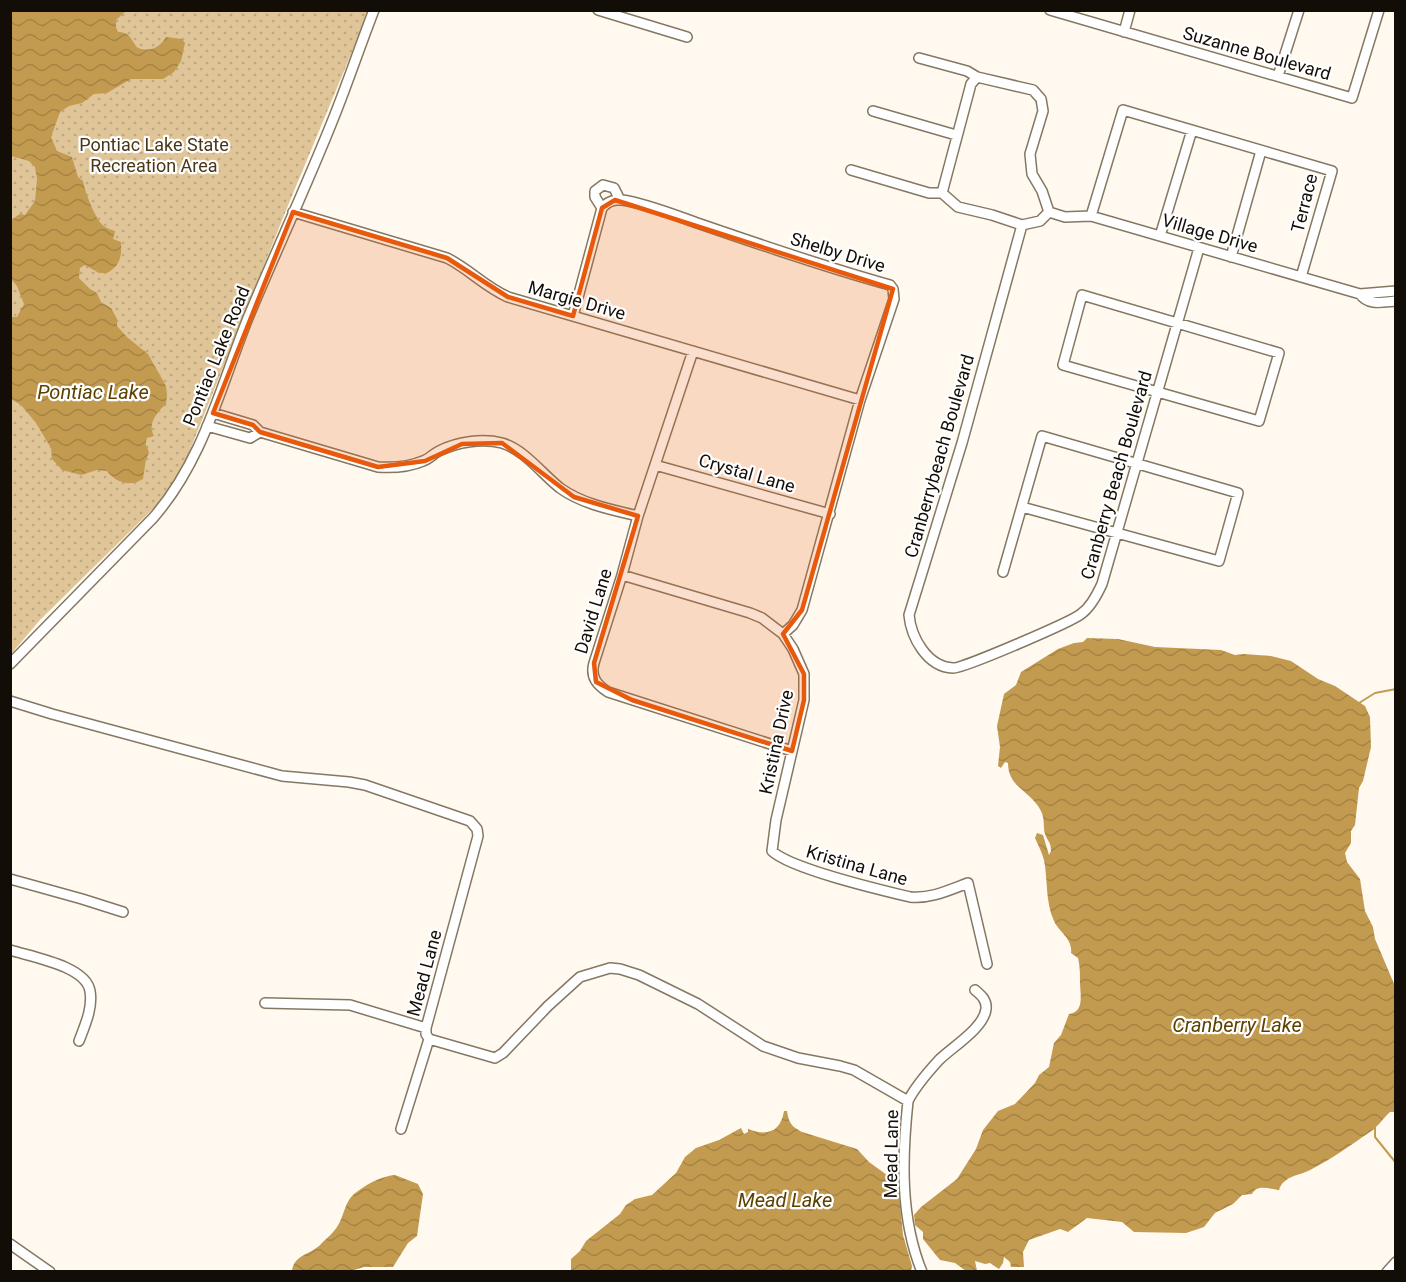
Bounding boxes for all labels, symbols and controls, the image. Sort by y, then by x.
street label: Suzanne Boulevard [1181,22,1333,84]
park label: Pontiac Lake State Recreation Area [79,134,229,176]
street label: Terrace [1287,171,1321,235]
street label: Village Drive [1160,209,1260,257]
street label: Shelby Drive [788,228,888,276]
street label: Margie Drive [526,276,628,324]
street label: Pontiac Lake Road [178,283,254,429]
street label: Cranberrybeach Boulevard [900,352,978,560]
street label: Cranberry Beach Boulevard [1076,368,1156,582]
water label: Pontiac Lake [37,380,149,404]
street label: Crystal Lane [696,449,798,497]
street label: David Lane [570,566,616,656]
street label: Kristina Drive [755,688,797,796]
street label: Kristina Lane [804,841,910,889]
street label: Mead Lane [402,927,446,1019]
water label: Cranberry Lake [1172,1013,1302,1037]
street label: Mead Lane [880,1110,902,1198]
water label: Mead Lake [738,1188,832,1212]

